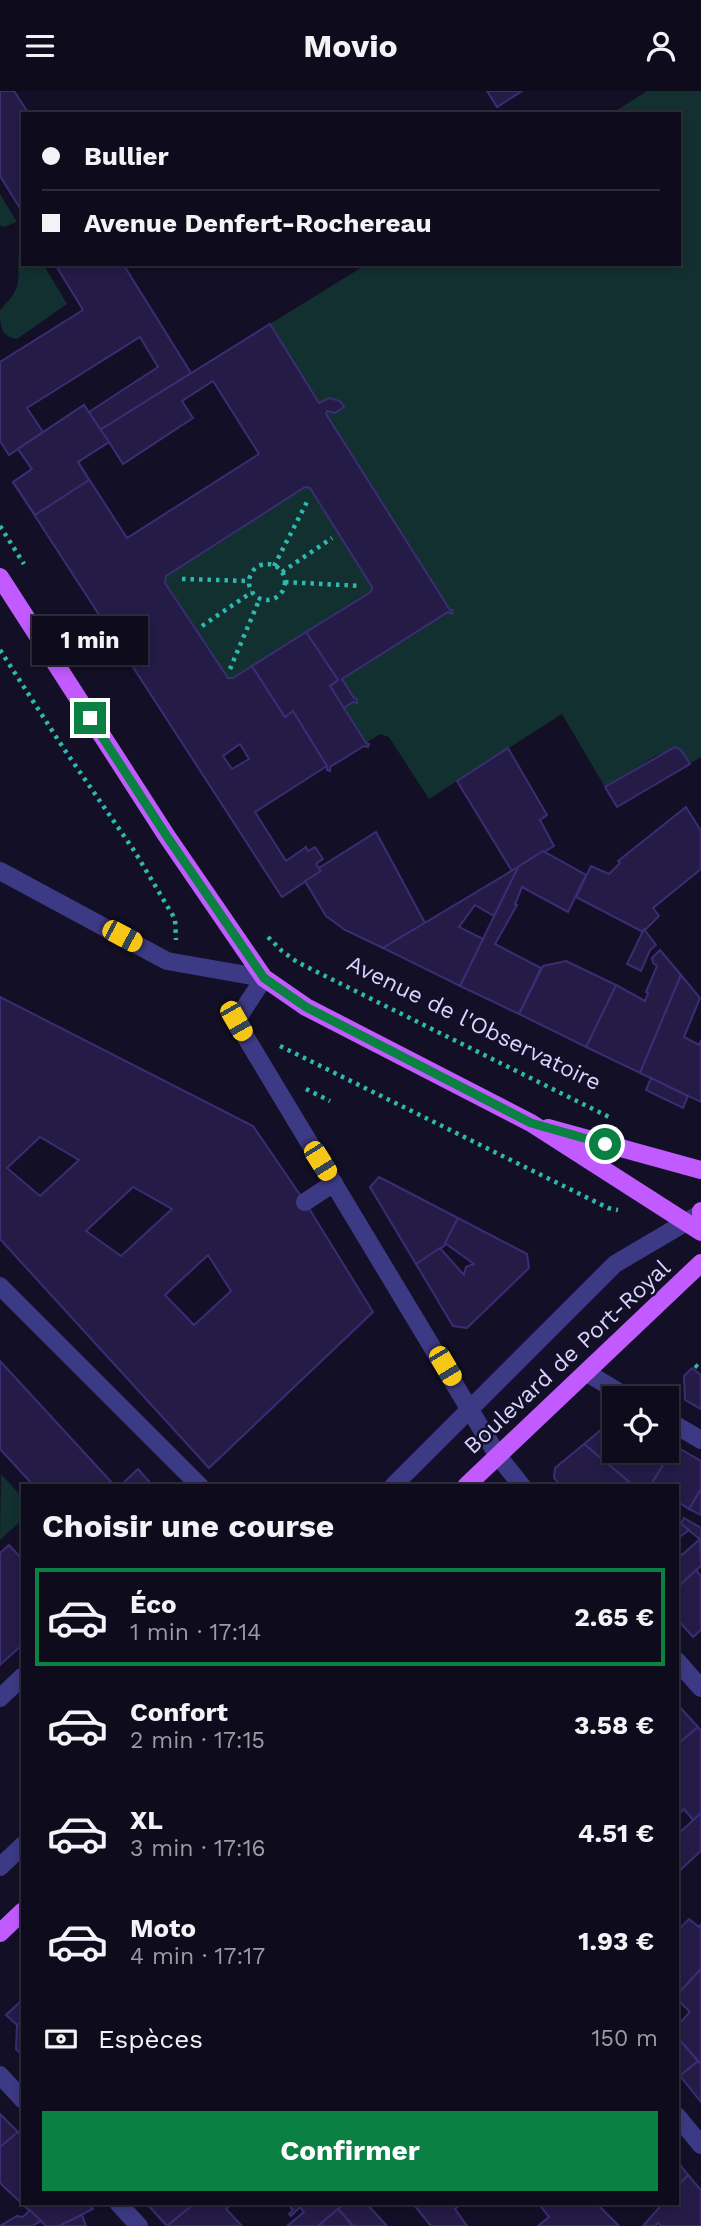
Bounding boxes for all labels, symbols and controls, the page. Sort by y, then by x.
icon: menu [21,27,59,65]
text: Movio [303,27,398,65]
icon: person [642,27,680,65]
text: Bullier [84,141,169,171]
text: Avenue Denfert-Rochereau [84,208,432,238]
callout: 1 min [32,617,148,665]
text: 1 min [60,627,120,654]
route end [74,702,106,734]
car [99,917,146,955]
street label: Avenue de l'Observatoire [343,950,605,1096]
car [217,998,256,1044]
route start [589,1128,621,1160]
car [300,1138,341,1184]
street label: Boulevard de Port-Royal [458,1254,676,1460]
car [426,1343,465,1389]
map controls [602,1386,679,1463]
button: locate [602,1386,679,1463]
text: Choisir une course [42,1507,334,1545]
icon: car [46,1586,109,1649]
text: Éco [130,1589,177,1619]
text: 2.65 € [574,1602,654,1632]
text: 1 min · 17:14 [130,1619,261,1646]
icon: car [46,1694,109,1757]
text: Confort [130,1697,228,1727]
text: 3.58 € [574,1710,654,1740]
text: 2 min · 17:15 [130,1727,265,1754]
icon: car [46,1802,109,1865]
text: XL [130,1805,163,1835]
text: 4.51 € [578,1818,654,1848]
text: 3 min · 17:16 [130,1835,266,1862]
icon: car [46,1910,109,1973]
text: Moto [130,1913,196,1943]
text: 1.93 € [578,1926,654,1956]
text: 4 min · 17:17 [130,1943,265,1970]
icon: cash [42,2020,80,2058]
text: Espèces [98,2024,203,2054]
text: 150 m [592,2025,658,2052]
button: Confirmer [42,2111,658,2191]

